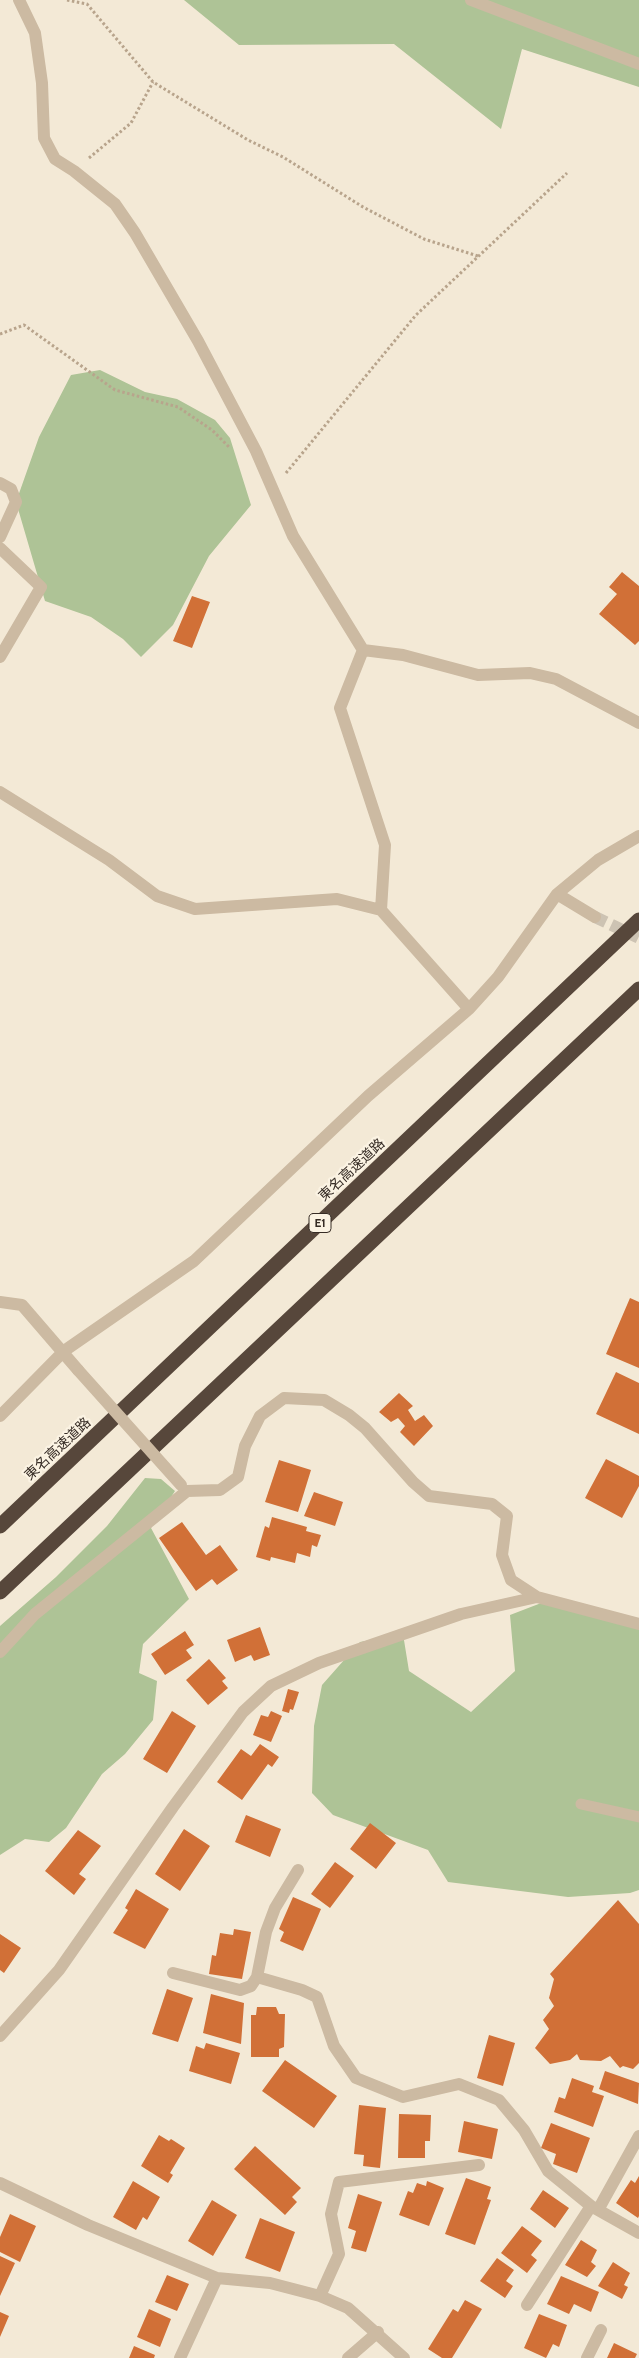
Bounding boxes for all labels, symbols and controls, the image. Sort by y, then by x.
street label: 東名高速道路 [316,1135,388,1205]
road number: E1 [309,1214,331,1232]
street label: 東名高速道路 [22,1414,94,1484]

